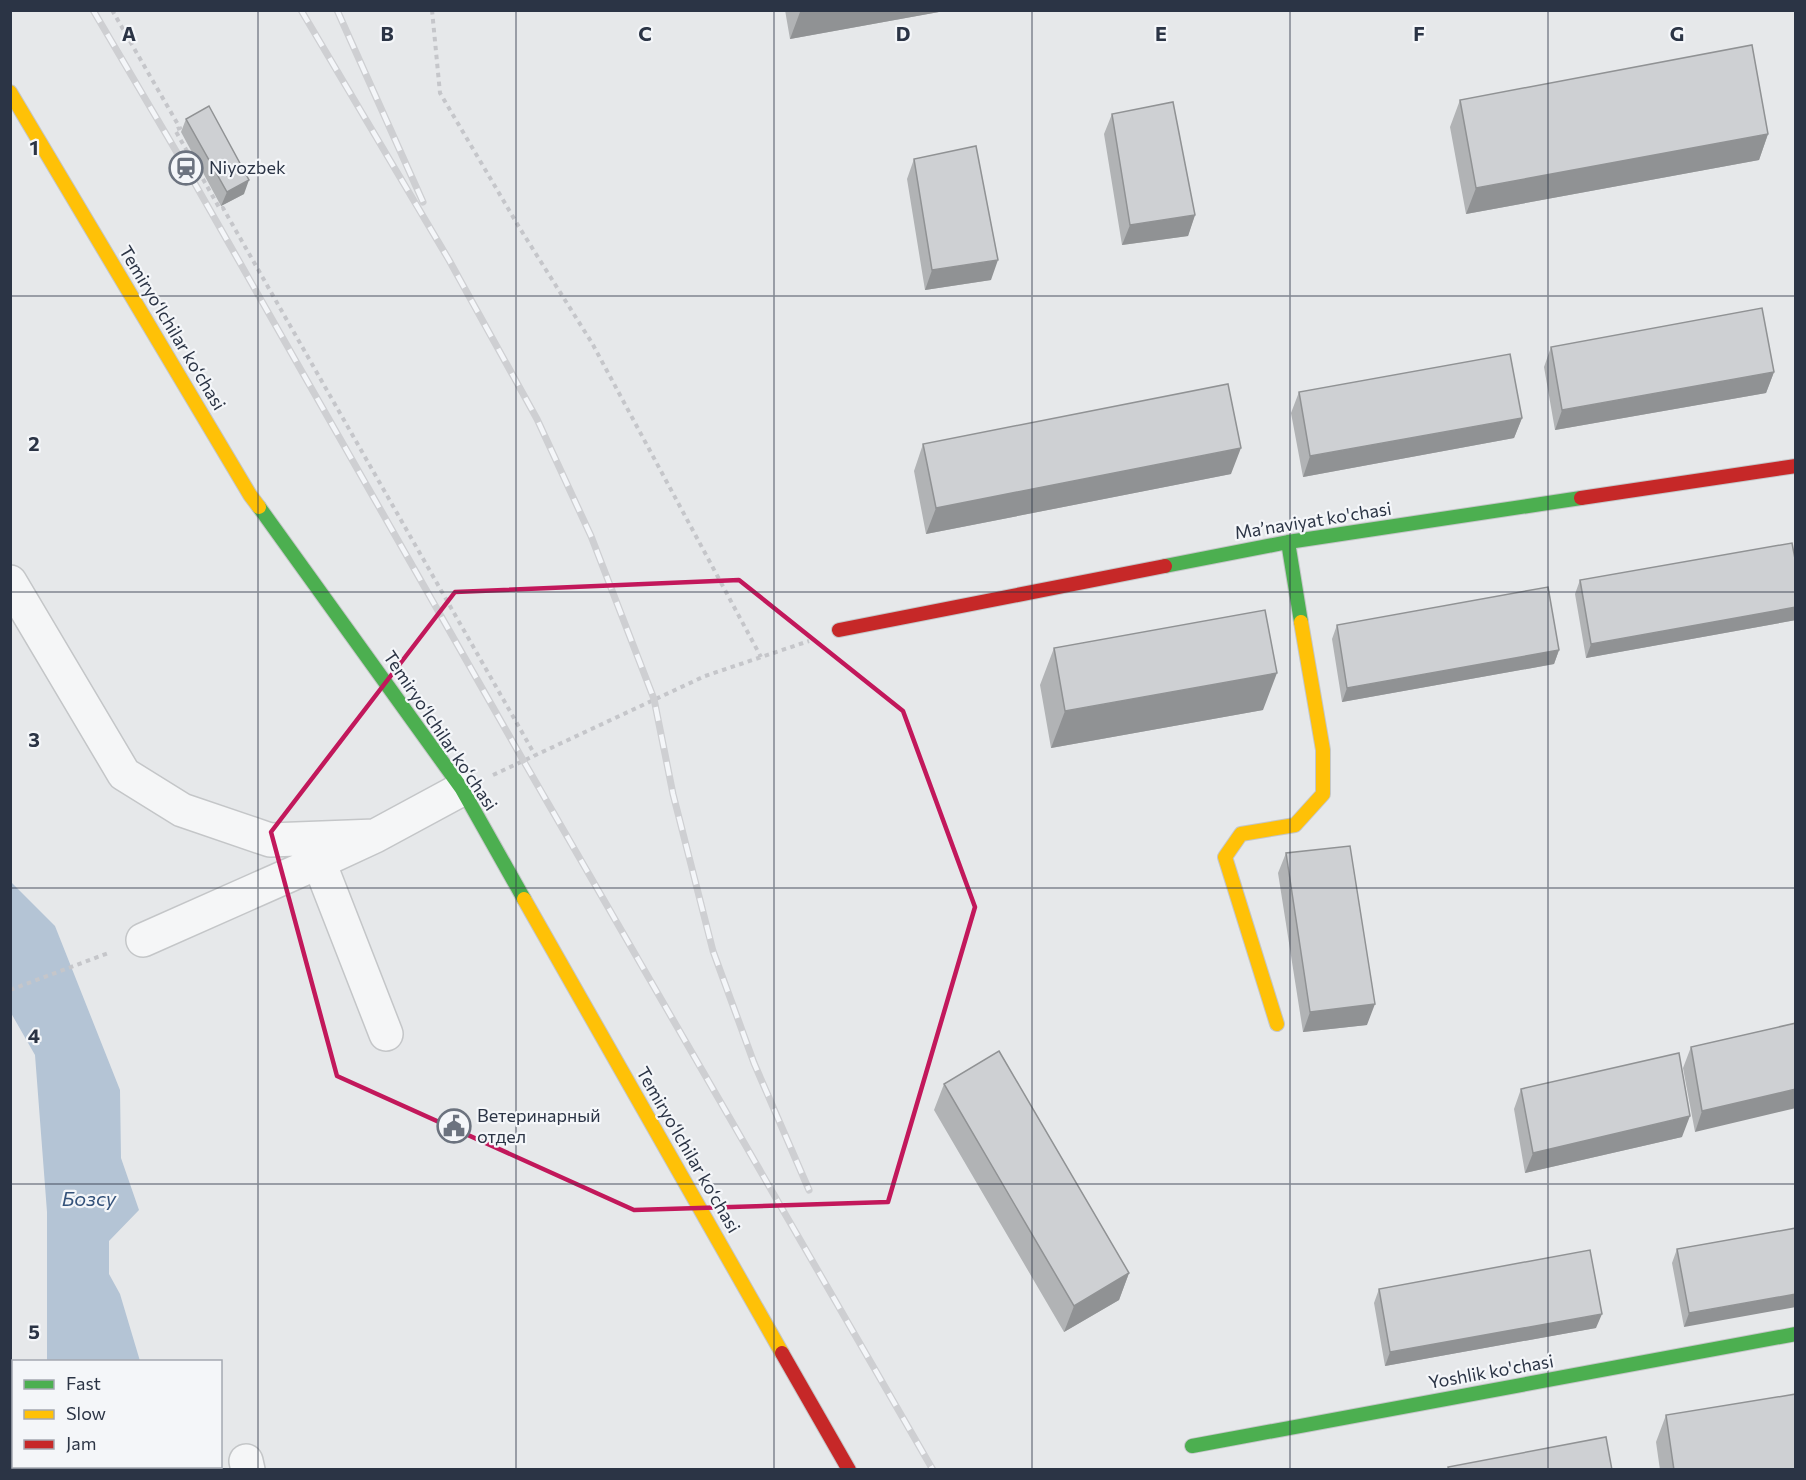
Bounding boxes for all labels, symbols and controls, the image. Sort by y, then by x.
text: A [122,21,136,45]
text: B [380,21,394,45]
text: C [638,21,652,45]
text: D [896,21,910,45]
text: E [1155,21,1167,45]
text: F [1413,21,1425,45]
text: G [1670,21,1684,45]
text: 1 [29,135,39,159]
station icon: Niyozbek [168,150,204,186]
place label: Niyozbek [209,156,286,178]
street label: Temiryo‘lchilar ko‘chasi [115,241,231,414]
text: 2 [28,431,40,455]
street label: Ma’naviyat ko'chasi [1233,497,1393,543]
street label: Temiryo‘lchilar ko‘chasi [379,646,503,815]
text: 3 [28,727,40,751]
text: 4 [28,1023,40,1047]
street label: Temiryo‘lchilar ko‘chasi [632,1063,745,1236]
place label: Ветеринарный отдел [477,1104,601,1147]
public building icon: Ветеринарный отдел [436,1108,472,1144]
water label: Бозсу [62,1186,117,1210]
text: 5 [28,1319,40,1343]
street label: Yoshlik ko'chasi [1427,1349,1555,1393]
legend [12,1360,222,1468]
text: Fast [66,1372,101,1394]
text: Slow [66,1402,106,1424]
text: Jam [66,1432,96,1454]

